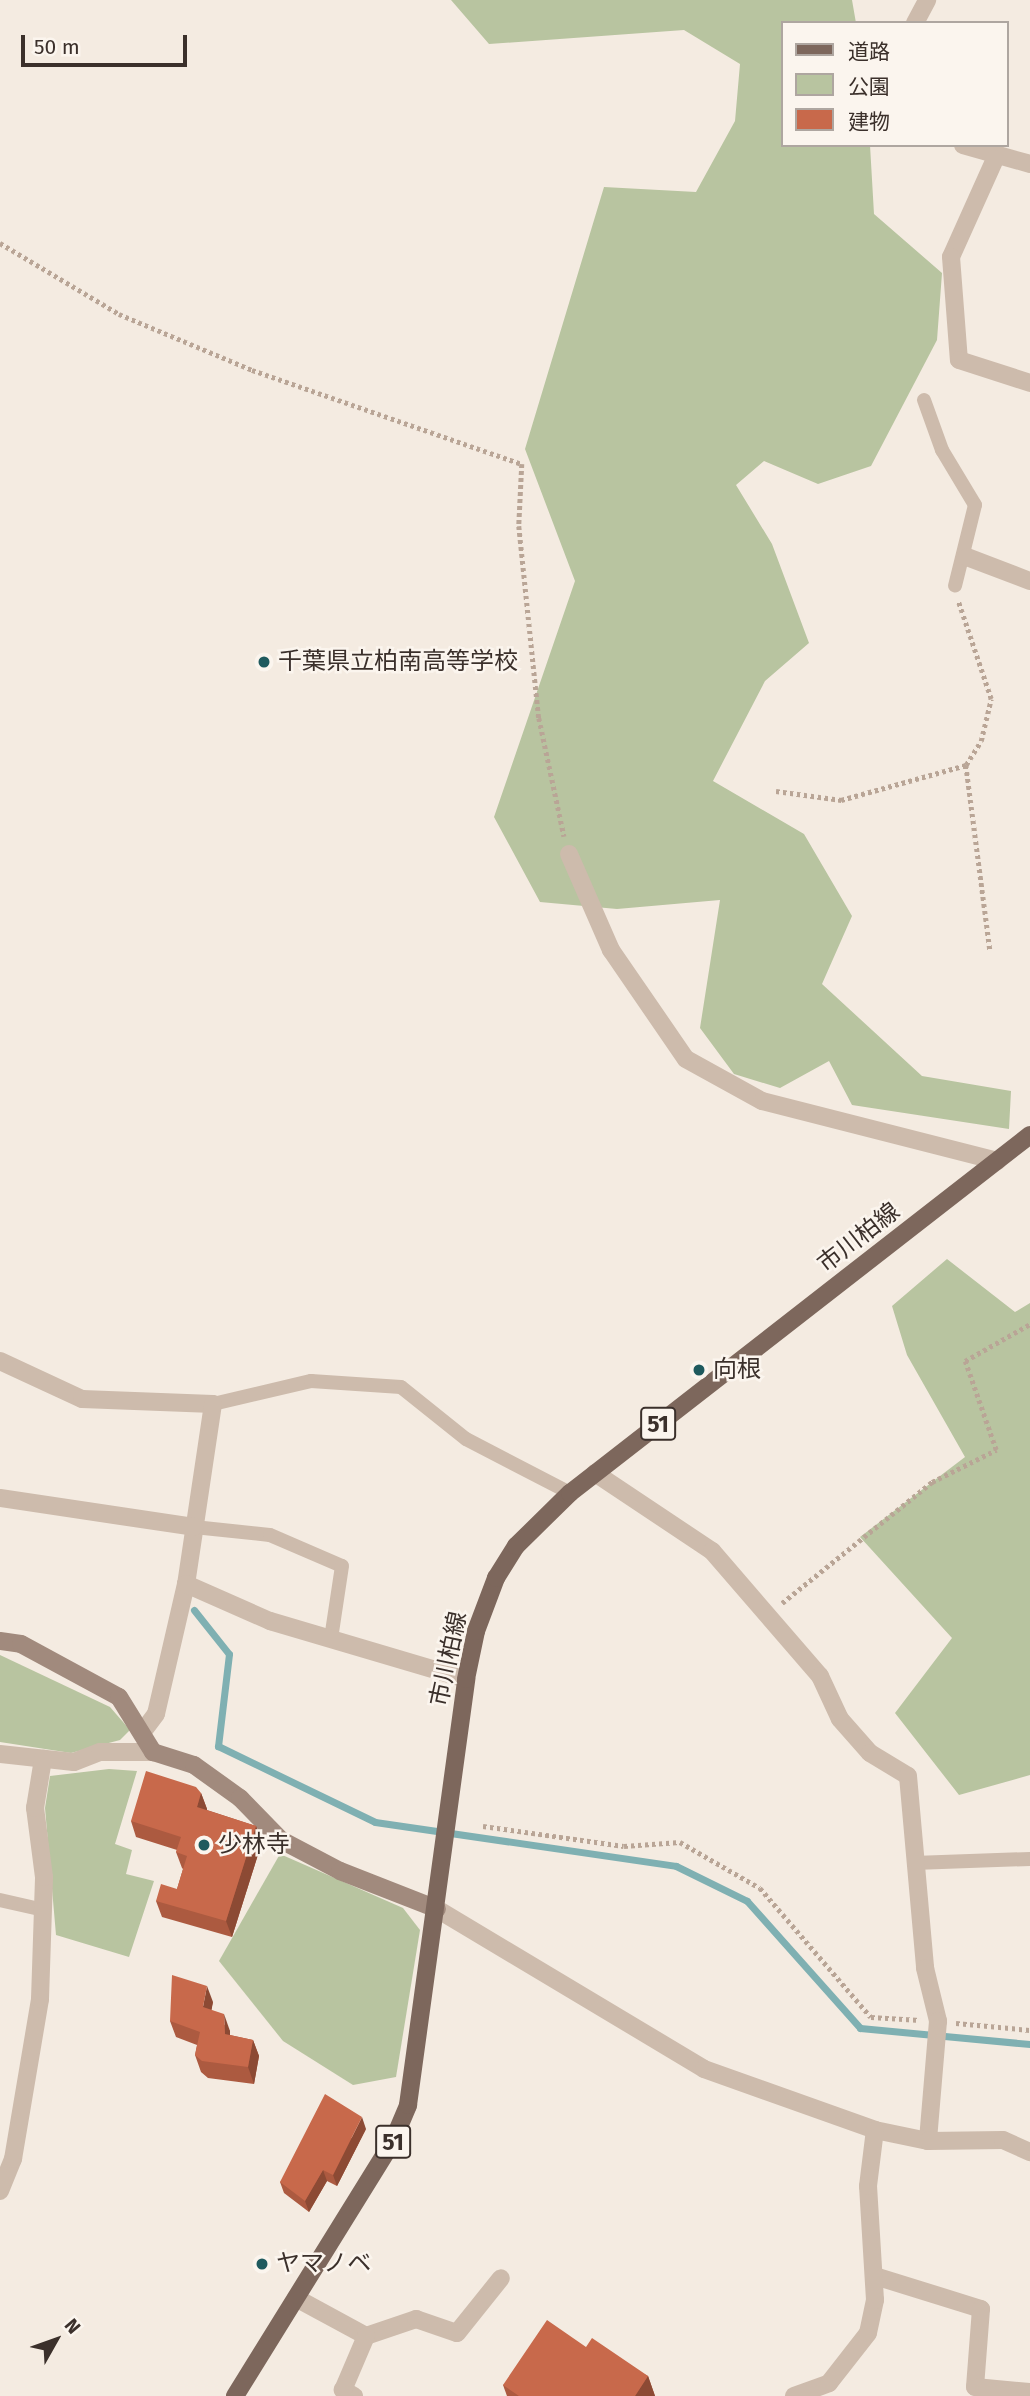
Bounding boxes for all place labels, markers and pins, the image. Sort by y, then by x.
place label: 千葉県立柏南高等学校 [278,648,518,676]
marker: 千葉県立柏南高等学校 [256,654,272,670]
place label: 向根 [713,1356,761,1384]
marker: 向根 [691,1362,707,1378]
place label: 少林寺 [218,1831,290,1859]
marker: 少林寺 [196,1837,212,1853]
place label: ヤマノベ [276,2250,372,2278]
marker: ヤマノベ [254,2256,270,2272]

